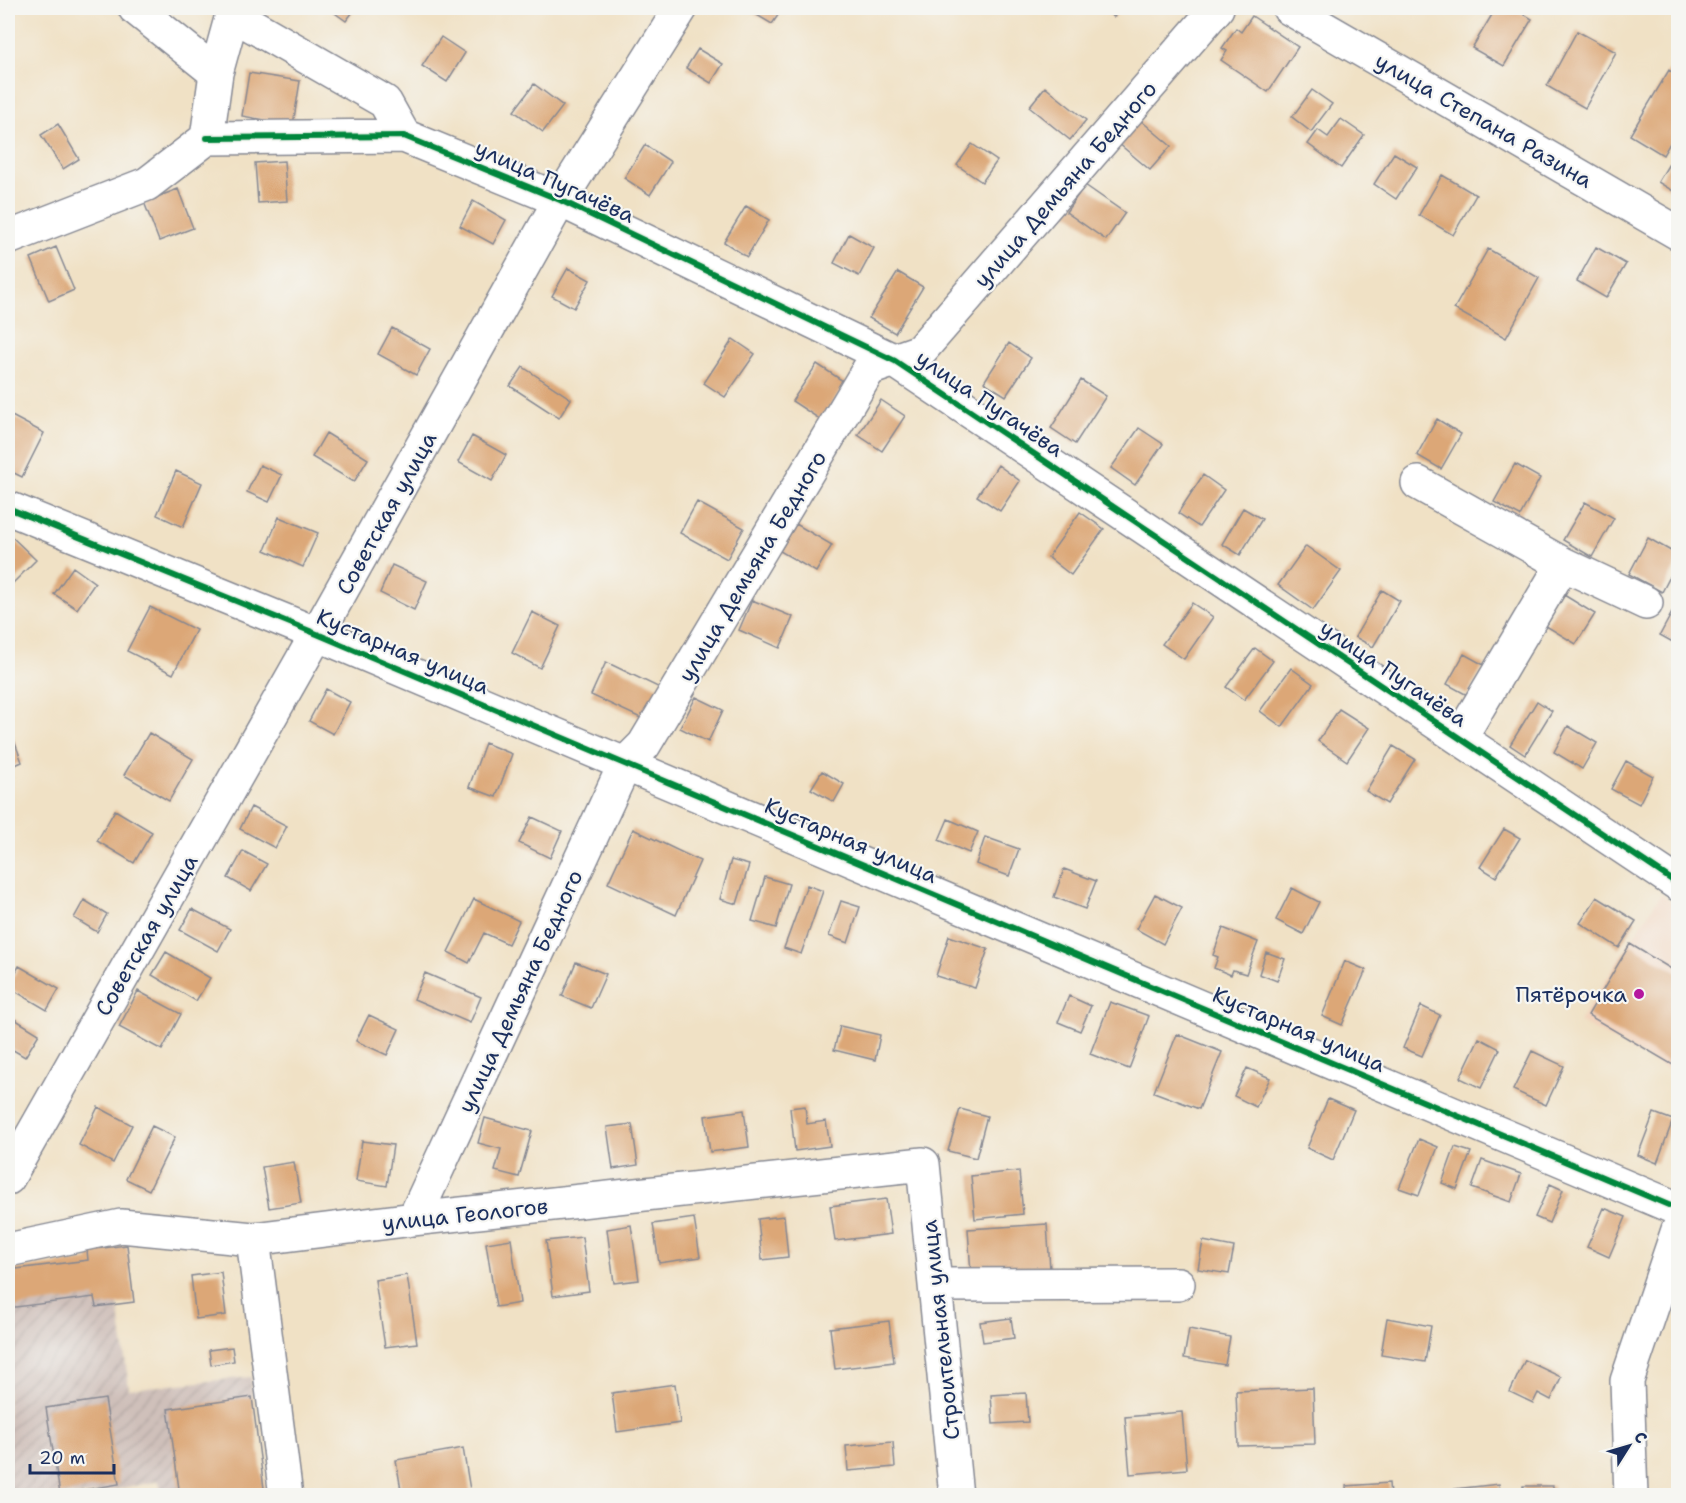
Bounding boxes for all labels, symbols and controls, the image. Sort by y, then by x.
street label: улица Степана Разина [1370,46,1598,195]
street label: улица Демьяна Бедного [968,75,1163,294]
street label: улица Пугачёва [470,133,640,230]
street label: улица Пугачёва [910,343,1069,464]
street label: Советская улица [330,426,443,600]
street label: улица Демьяна Бедного [672,445,833,687]
street label: Кустарная улица [312,602,494,701]
street label: улица Пугачёва [1314,613,1473,734]
street label: Кустарная улица [760,791,942,890]
street label: Советская улица [88,849,205,1021]
street label: улица Демьяна Бедного [451,865,590,1117]
street label: Кустарная улица [1208,980,1390,1079]
place label: Пятёрочка [1516,980,1627,1009]
marker: Пятёрочка [1632,987,1646,1001]
street label: улица Геологов [381,1191,550,1238]
street label: Строительная улица [914,1218,966,1441]
north arrow [1599,1416,1659,1476]
text: С [1629,1427,1652,1448]
scale bar [30,1437,114,1475]
text: 20 m [39,1446,85,1470]

